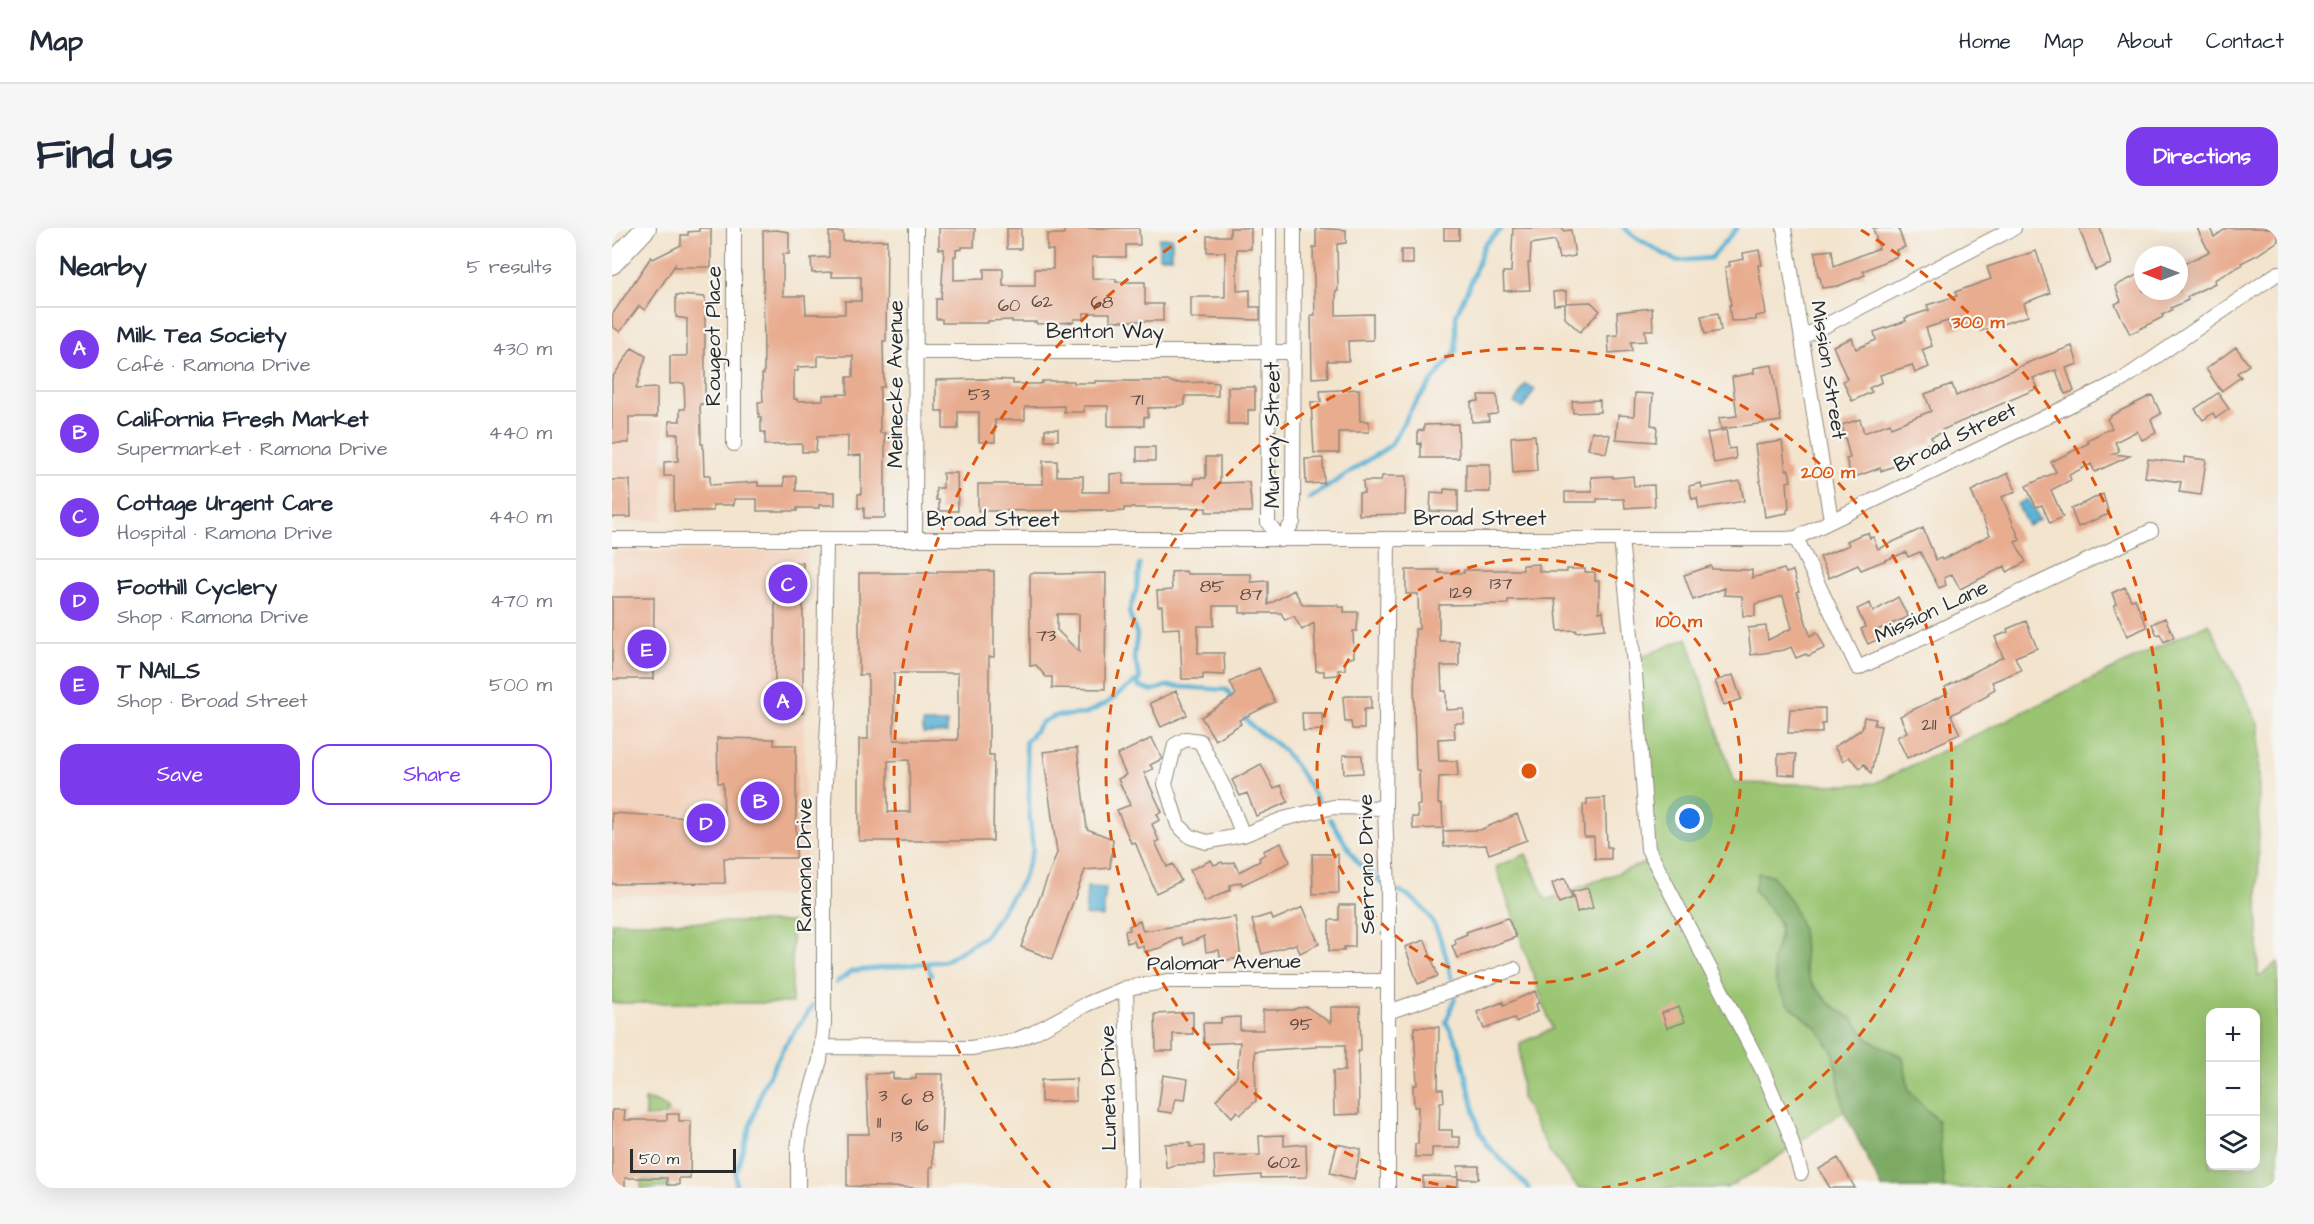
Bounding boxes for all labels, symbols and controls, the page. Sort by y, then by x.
text: Map [30,22,83,61]
text: Home [1959,27,2011,56]
text: Map [2044,27,2084,56]
text: About [2117,27,2173,56]
text: Contact [2206,27,2284,56]
text: Find us [36,127,173,185]
button: Directions [2126,127,2278,186]
north arrow [2134,246,2188,300]
text: Nearby [60,249,147,285]
text: 5 results [467,253,552,281]
street label: Rougeot Place [699,266,730,406]
house number: 62 [1031,289,1053,314]
house number: 68 [1091,290,1114,315]
house number: 60 [998,293,1020,318]
street label: Mission Street [1803,299,1854,442]
street label: Meinecke Avenue [881,300,910,468]
text: 300 m [1950,310,2006,335]
street label: Benton Way [1046,317,1164,348]
text: Milk Tea Society [117,320,287,351]
text: A [73,335,86,363]
text: 430 m [492,335,552,363]
text: Café · Ramona Drive [117,351,311,379]
street label: Murray Street [1258,361,1289,508]
house number: 53 [968,382,990,407]
house number: 71 [1130,387,1144,412]
street label: Broad Street [1889,395,2022,480]
text: California Fresh Market [117,404,368,435]
text: B [72,419,87,447]
text: 440 m [489,419,552,447]
text: Supermarket · Ramona Drive [117,435,387,463]
text: 200 m [1800,460,1856,485]
text: Cottage Urgent Care [117,488,333,519]
text: C [72,503,87,531]
text: 440 m [489,503,552,531]
street label: Broad Street [1414,504,1547,533]
street label: Broad Street [927,505,1060,534]
text: Hospital · Ramona Drive [117,519,332,547]
pin: C [768,562,807,606]
house number: 137 [1490,571,1512,596]
text: Foothill Cyclery [117,572,277,603]
street label: Mission Lane [1870,572,1993,651]
house number: 85 [1200,574,1224,599]
house number: 129 [1450,580,1472,605]
house number: 87 [1240,582,1262,607]
text: D [73,587,86,615]
text: 470 m [490,587,552,615]
text: Shop · Ramona Drive [117,603,309,631]
text: 100 m [1656,609,1703,634]
house number: 73 [1036,623,1056,648]
pin: E [627,626,666,672]
text: T NAILS [117,656,200,687]
text: E [74,671,85,699]
text: 500 m [489,671,552,699]
pin: A [764,678,802,724]
text: Shop · Broad Street [117,687,308,715]
house number: 211 [1922,712,1936,737]
button: Save [60,744,300,805]
button: Share [312,744,552,805]
centre of rings [1519,761,1539,781]
pin: B [740,778,780,824]
street label: Serrano Drive [1351,794,1382,934]
street label: Ramona Drive [790,798,819,932]
pin: D [686,800,725,846]
your location [1675,804,1704,833]
street label: Palomar Avenue [1147,947,1301,978]
map controls [2206,1008,2260,1170]
button: + [2206,1008,2260,1062]
house number: 95 [1290,1012,1313,1037]
street label: Luneta Drive [1093,1025,1124,1151]
button: − [2206,1062,2260,1116]
house number: 3 [878,1083,888,1108]
house number: 8 [922,1084,934,1109]
house number: 6 [901,1087,913,1112]
house number: 11 [877,1110,881,1135]
house number: 16 [915,1113,929,1138]
button: layers [2206,1116,2260,1170]
house number: 13 [891,1124,903,1149]
scale bar [630,1146,736,1174]
text: 50 m [639,1148,679,1170]
house number: 602 [1268,1150,1301,1175]

